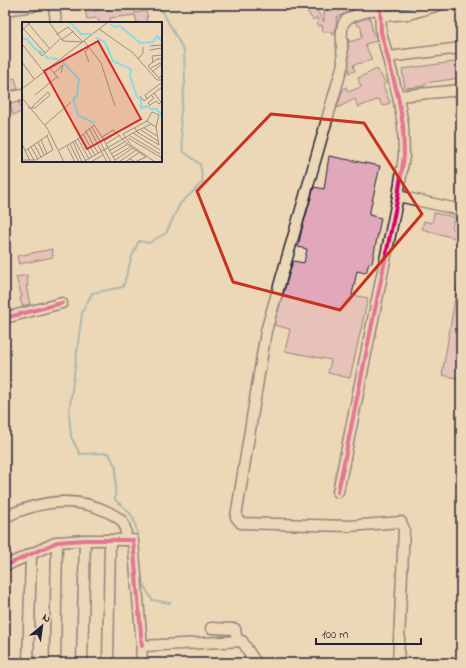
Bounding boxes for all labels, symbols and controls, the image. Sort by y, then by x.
inset map [22,22,162,162]
north arrow [22,606,62,646]
text: N [39,609,53,627]
scale bar [316,620,421,646]
text: 100 m [322,626,349,644]

